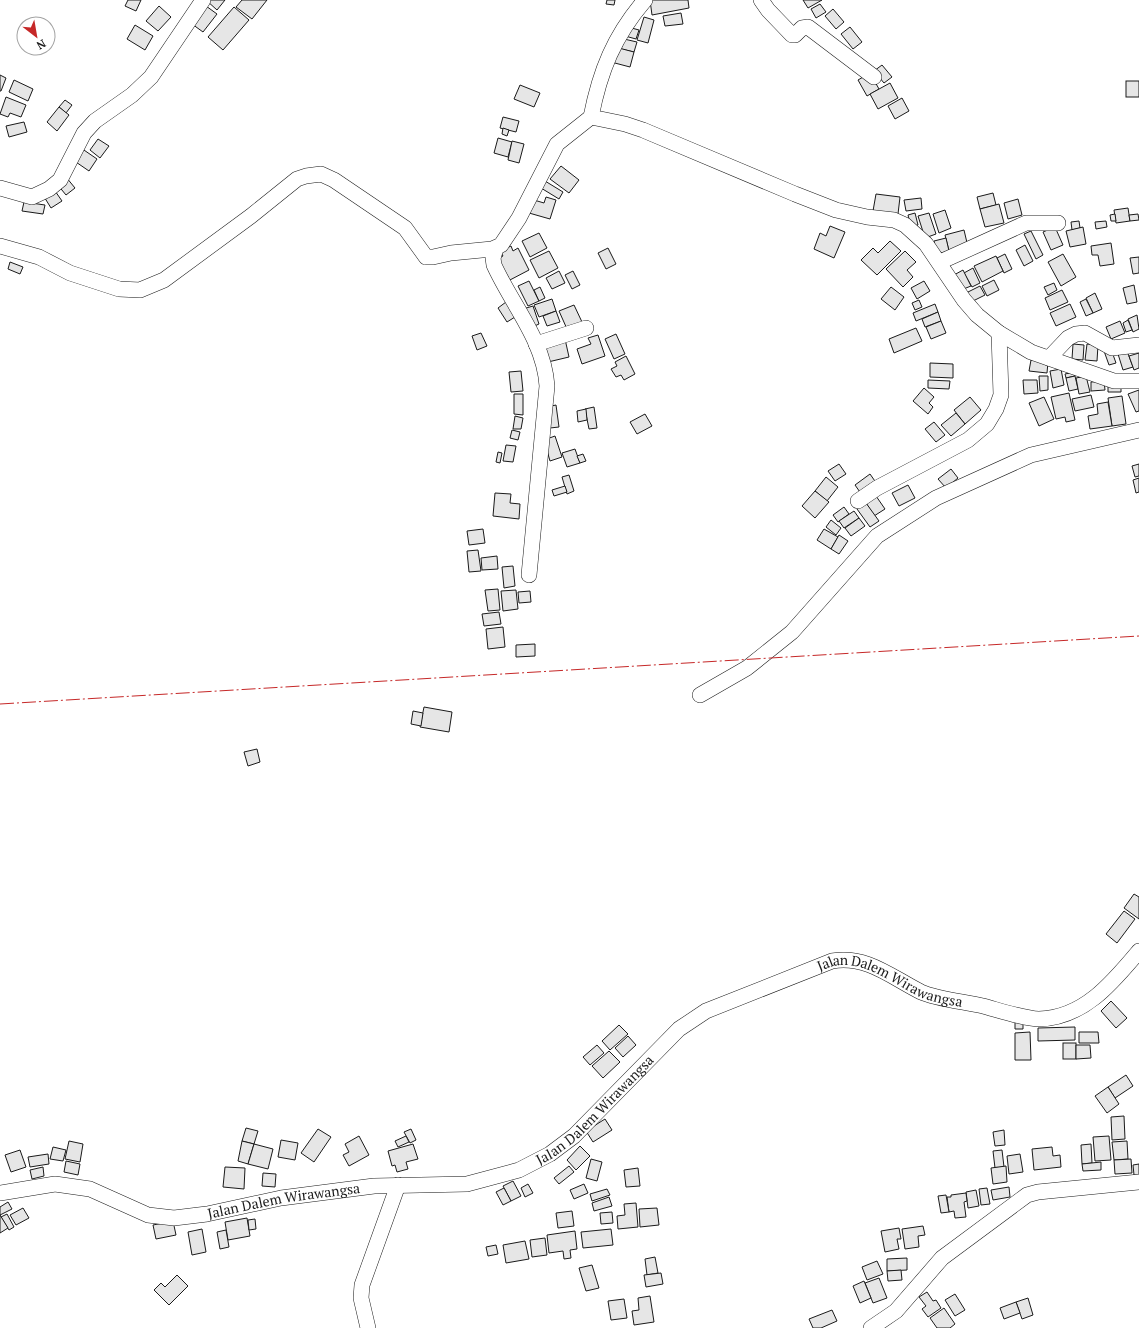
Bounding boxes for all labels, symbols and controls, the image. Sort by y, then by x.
north arrow [16,16,56,56]
text: N [33,36,48,53]
street label: Jalan Dalem Wirawangsa [814,950,964,1011]
street label: Jalan Dalem Wirawangsa [532,1051,657,1169]
street label: Jalan Dalem Wirawangsa [206,1178,361,1223]

